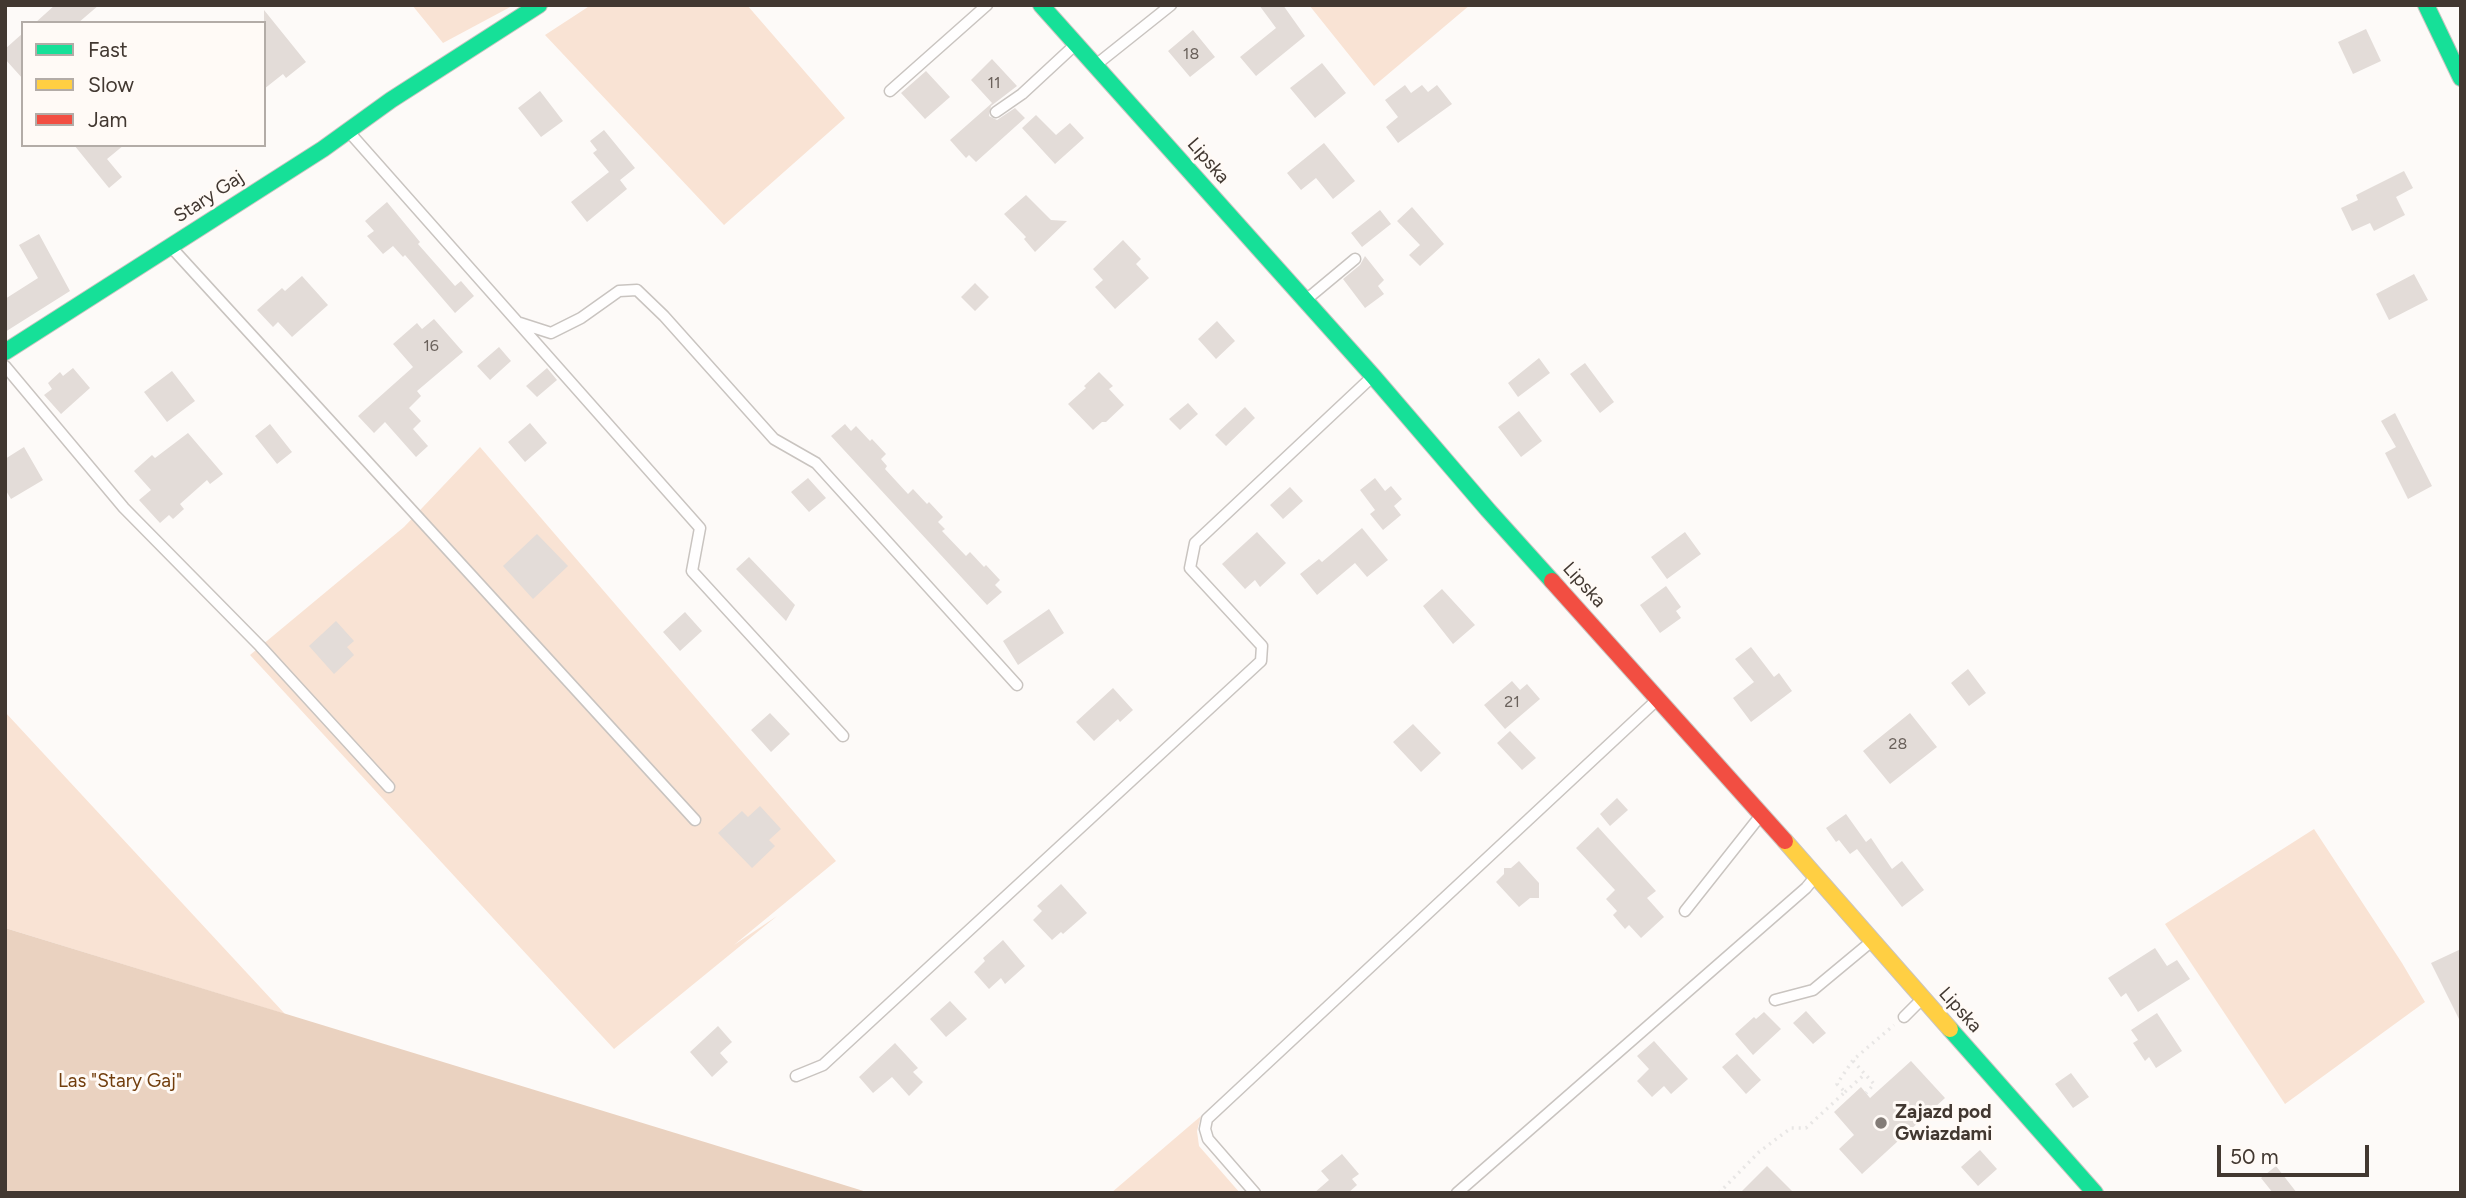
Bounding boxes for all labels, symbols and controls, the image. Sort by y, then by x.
legend [21,21,266,147]
text: Fast [88,37,128,62]
house number: 18 [1183,44,1199,64]
text: Slow [88,72,134,97]
house number: 11 [987,73,1001,93]
text: Jam [88,107,127,132]
street label: Lipska [1182,133,1234,189]
street label: Stary Gaj [170,166,248,228]
house number: 16 [423,336,439,356]
street label: Lipska [1558,558,1610,612]
house number: 21 [1504,692,1520,712]
house number: 28 [1889,734,1907,754]
street label: Lipska [1934,983,1986,1037]
park label: Las "Stary Gaj" [58,1070,182,1092]
place label: Zajazd pod Gwiazdami [1895,1101,1992,1145]
marker: Zajazd pod Gwiazdami [1873,1115,1889,1131]
scale bar [2221,1132,2373,1176]
text: 50 m [2230,1144,2279,1169]

